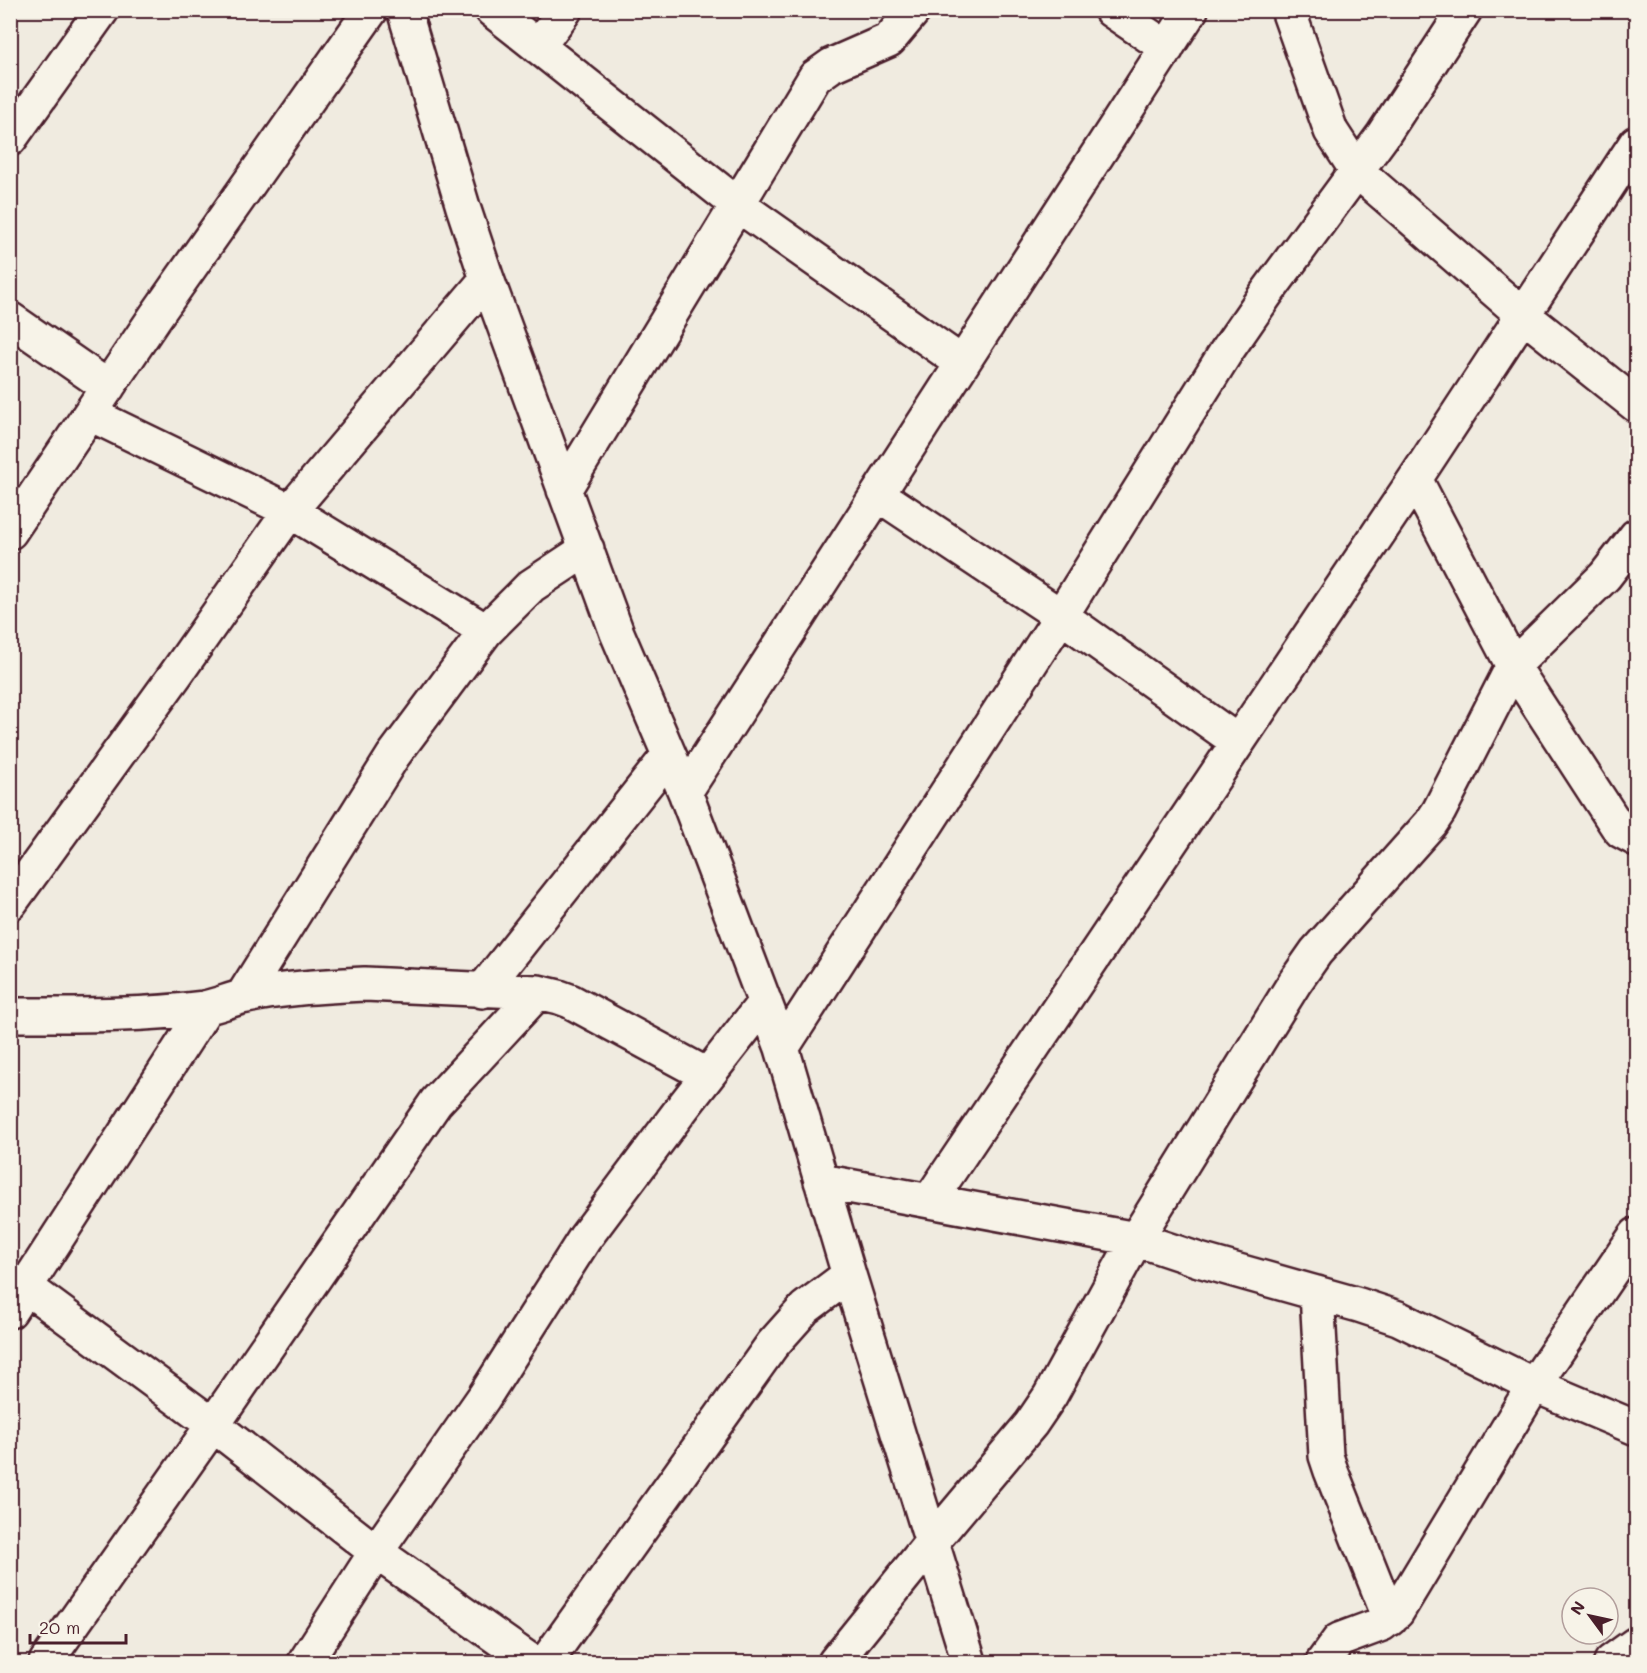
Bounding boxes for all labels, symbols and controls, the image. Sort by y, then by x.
north arrow [1560,1586,1620,1646]
text: N [1565,1597,1589,1618]
scale bar [30,1607,126,1645]
text: 20 m [39,1615,80,1639]

